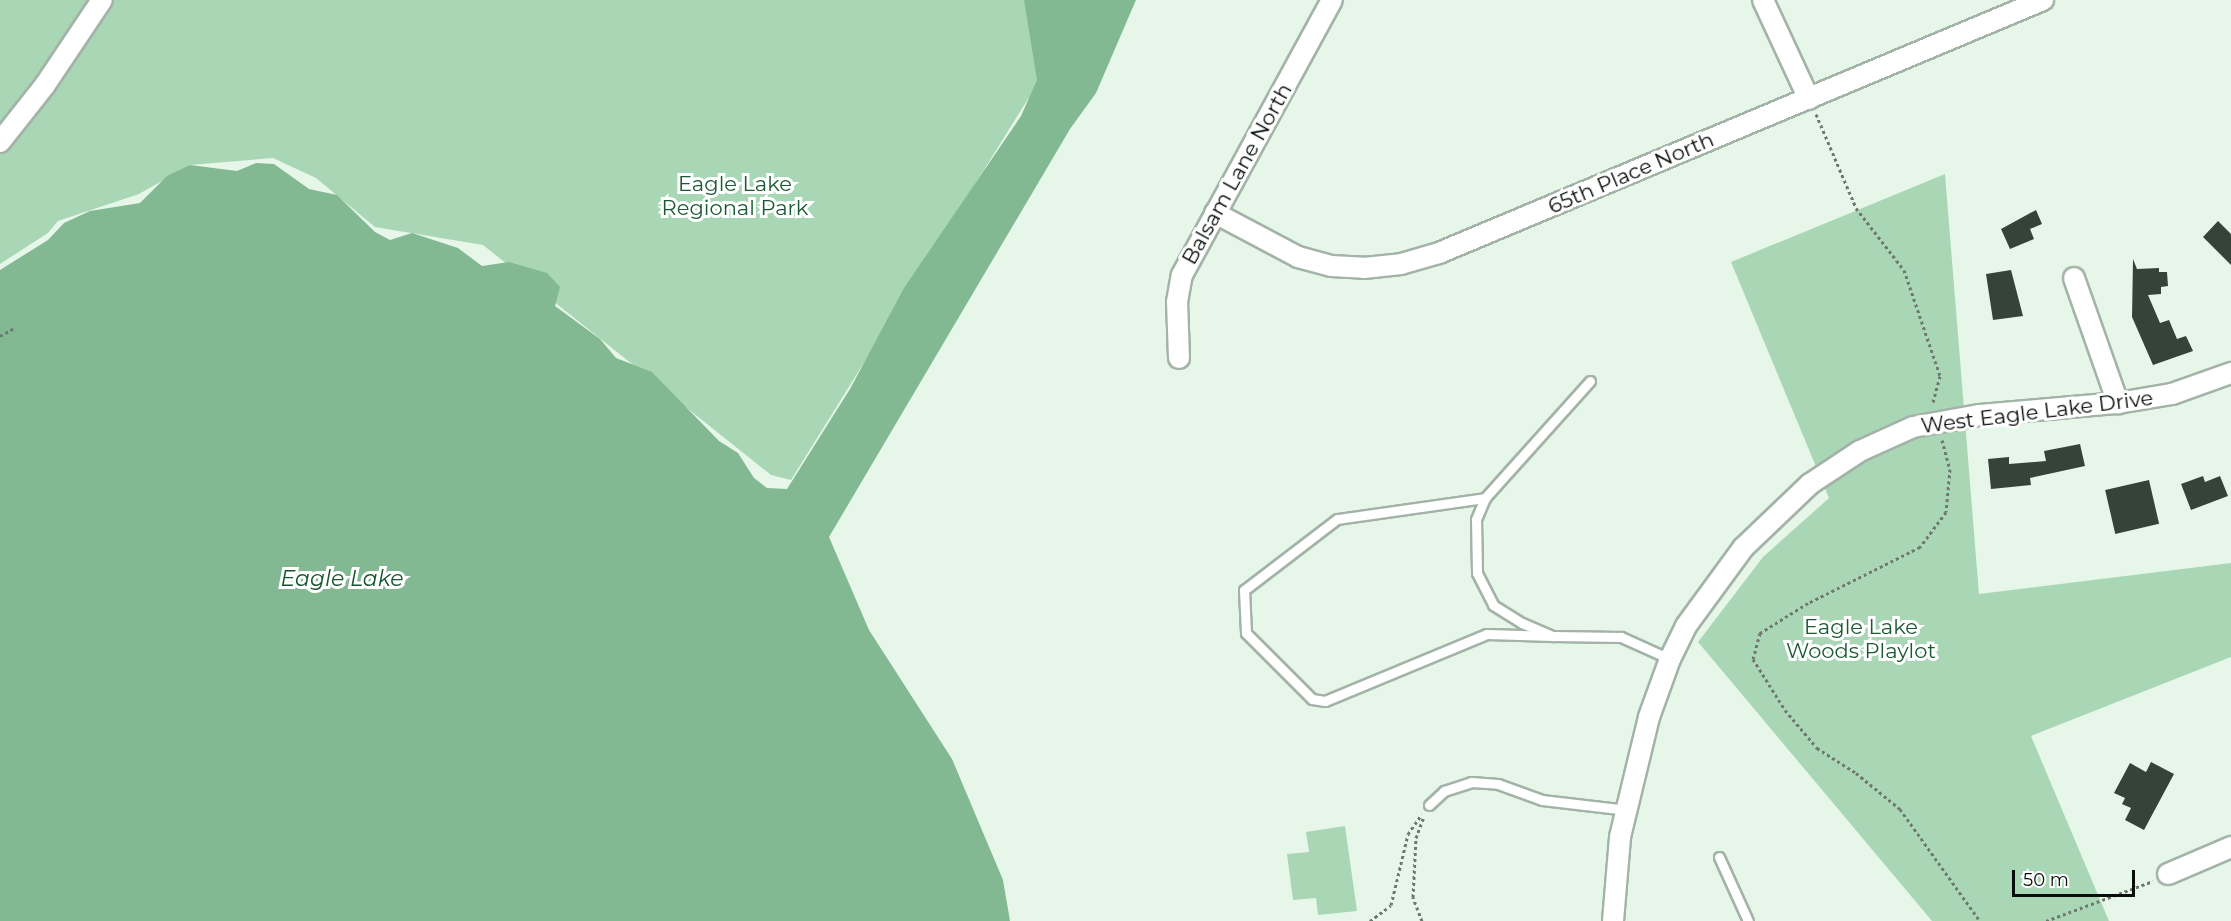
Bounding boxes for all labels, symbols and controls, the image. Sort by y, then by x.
street label: Balsam Lane North [1177,79,1297,269]
street label: 65th Place North [1544,127,1718,219]
park label: Eagle Lake Regional Park [662,171,808,221]
street label: West Eagle Lake Drive [1919,385,2155,439]
water label: Eagle Lake [280,566,404,592]
park label: Eagle Lake Woods Playlot [1786,614,1936,664]
scale bar [2015,858,2138,896]
text: 50 m [2023,869,2069,891]

